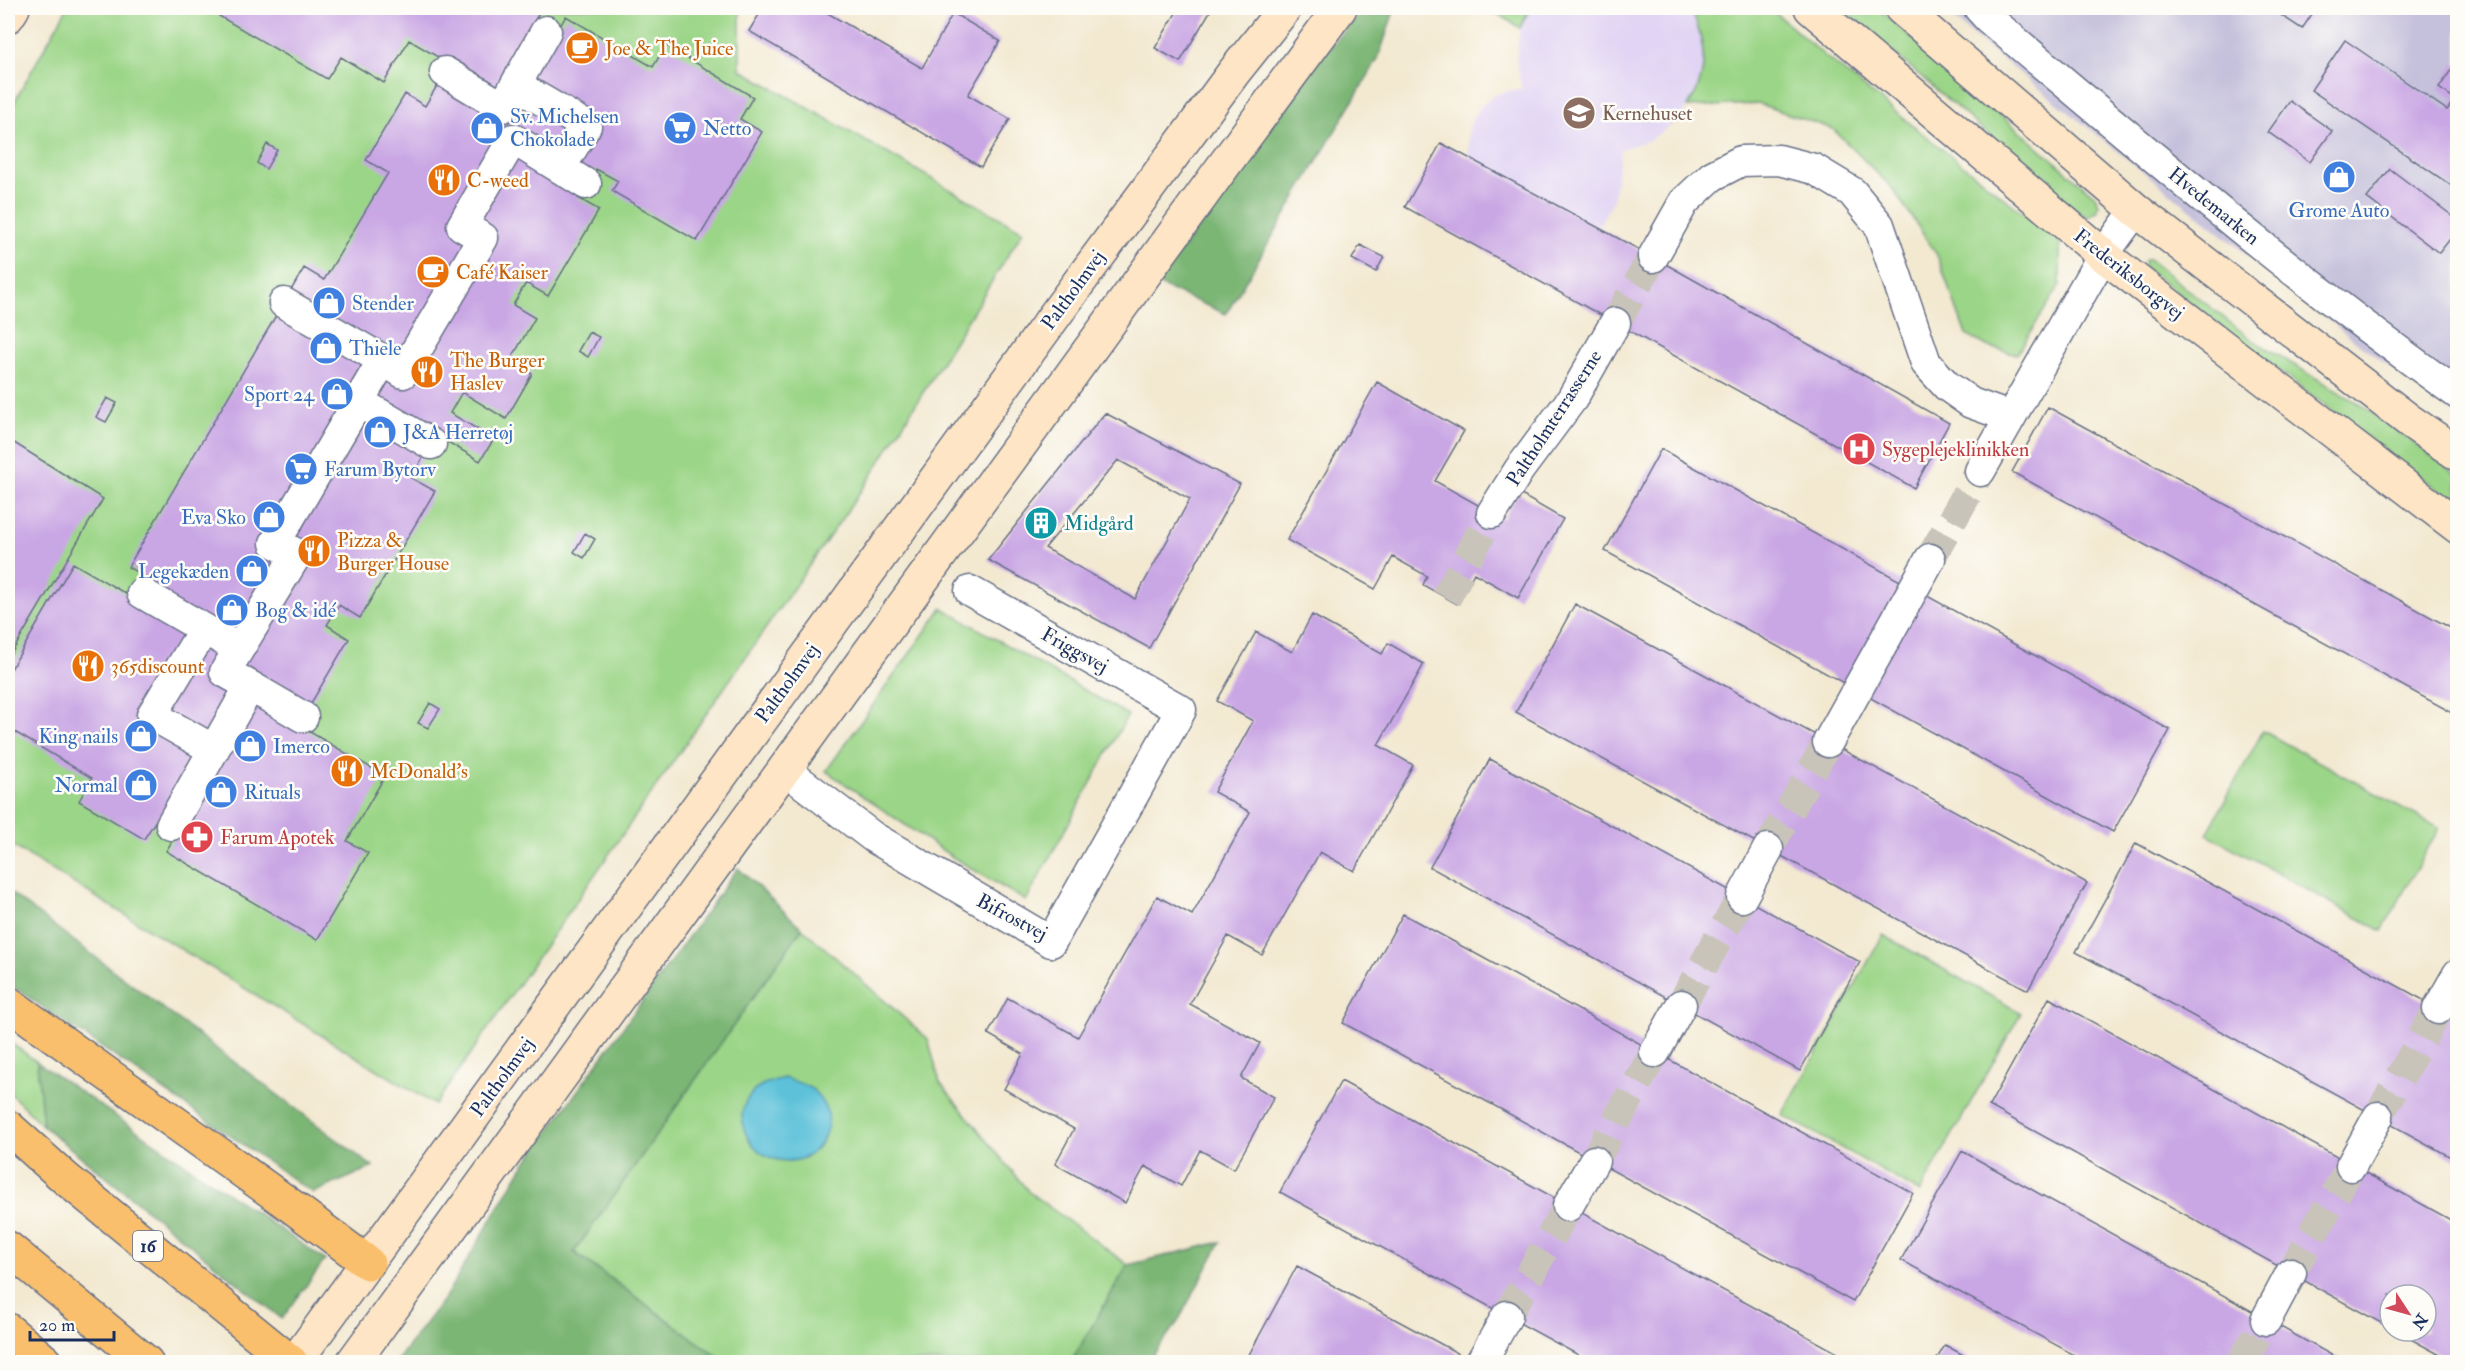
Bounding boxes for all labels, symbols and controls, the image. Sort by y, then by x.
cafe icon: Joe & The Juice [564,30,600,66]
place label: Joe & The Juice [604,36,733,61]
school or university icon: Kernehuset [1561,95,1597,131]
place label: Kernehuset [1602,101,1693,126]
place label: Sv. Michelsen Chokolade [510,104,619,152]
shop icon: Sv. Michelsen Chokolade [469,110,505,146]
supermarket icon: Netto [662,110,698,146]
place label: Netto [703,116,751,141]
shop icon: Grome Auto [2321,159,2357,195]
restaurant icon: C-weed [426,162,462,198]
street label: Hvedemarken [2163,162,2265,250]
place label: C-weed [467,168,529,193]
place label: Grome Auto [2289,198,2389,223]
street label: Frederiksborgvej [2069,223,2189,325]
street label: Paltholmvej [1036,245,1110,335]
cafe icon: Café Kaiser [415,254,451,290]
place label: Café Kaiser [456,260,548,285]
shop icon: Stender [311,285,347,321]
place label: Stender [352,291,414,316]
shop icon: Thiele [308,330,344,366]
place label: Thiele [349,336,401,361]
street label: Paltholmterrasserne [1501,345,1607,491]
place label: The Burger Haslev [450,348,545,396]
restaurant icon: The Burger Haslev [409,354,445,390]
shop icon: Sport 24 [319,376,355,412]
place label: Sport 24 [244,382,315,408]
shop icon: J&A Herretøj [362,414,398,450]
place label: J&A Herretøj [402,420,513,445]
hospital icon: Sygeplejeklinikken [1841,431,1877,467]
place label: Sygeplejeklinikken [1882,437,2029,463]
supermarket icon: Farum Bytorv [283,451,319,487]
place label: Farum Bytorv [324,457,436,482]
shop icon: Eva Sko [251,499,287,535]
place label: Eva Sko [181,505,246,530]
building icon: Midgård [1023,505,1059,541]
place label: Midgård [1064,511,1134,536]
place label: Pizza & Burger House [337,528,449,576]
restaurant icon: Pizza & Burger House [296,533,332,569]
shop icon: Legekæden [234,553,270,589]
place label: Legekæden [138,559,229,584]
shop icon: Bog & idé [214,592,250,628]
place label: Bog & idé [255,598,337,623]
street label: Friggsvej [1037,621,1113,679]
street label: Paltholmvej [750,638,824,728]
restaurant icon: 365discount [70,648,106,684]
place label: 365discount [111,654,205,679]
shop icon: King nails [123,718,159,754]
place label: King nails [38,724,118,749]
shop icon: Imerco [232,728,268,764]
place label: Imerco [273,734,330,759]
restaurant icon: McDonald's [329,753,365,789]
place label: McDonald's [370,759,468,784]
shop icon: Normal [123,767,159,803]
place label: Normal [55,773,118,798]
shop icon: Rituals [203,774,239,810]
place label: Rituals [244,780,301,805]
pharmacy icon: Farum Apotek [179,819,215,855]
place label: Farum Apotek [220,825,335,851]
street label: Bifrostvej [972,888,1052,946]
street label: Paltholmvej [465,1032,539,1122]
road number: 16 [133,1231,163,1261]
north arrow [2378,1283,2438,1343]
scale bar [30,1304,114,1342]
text: N [2407,1309,2432,1333]
text: 20 m [39,1314,75,1337]

